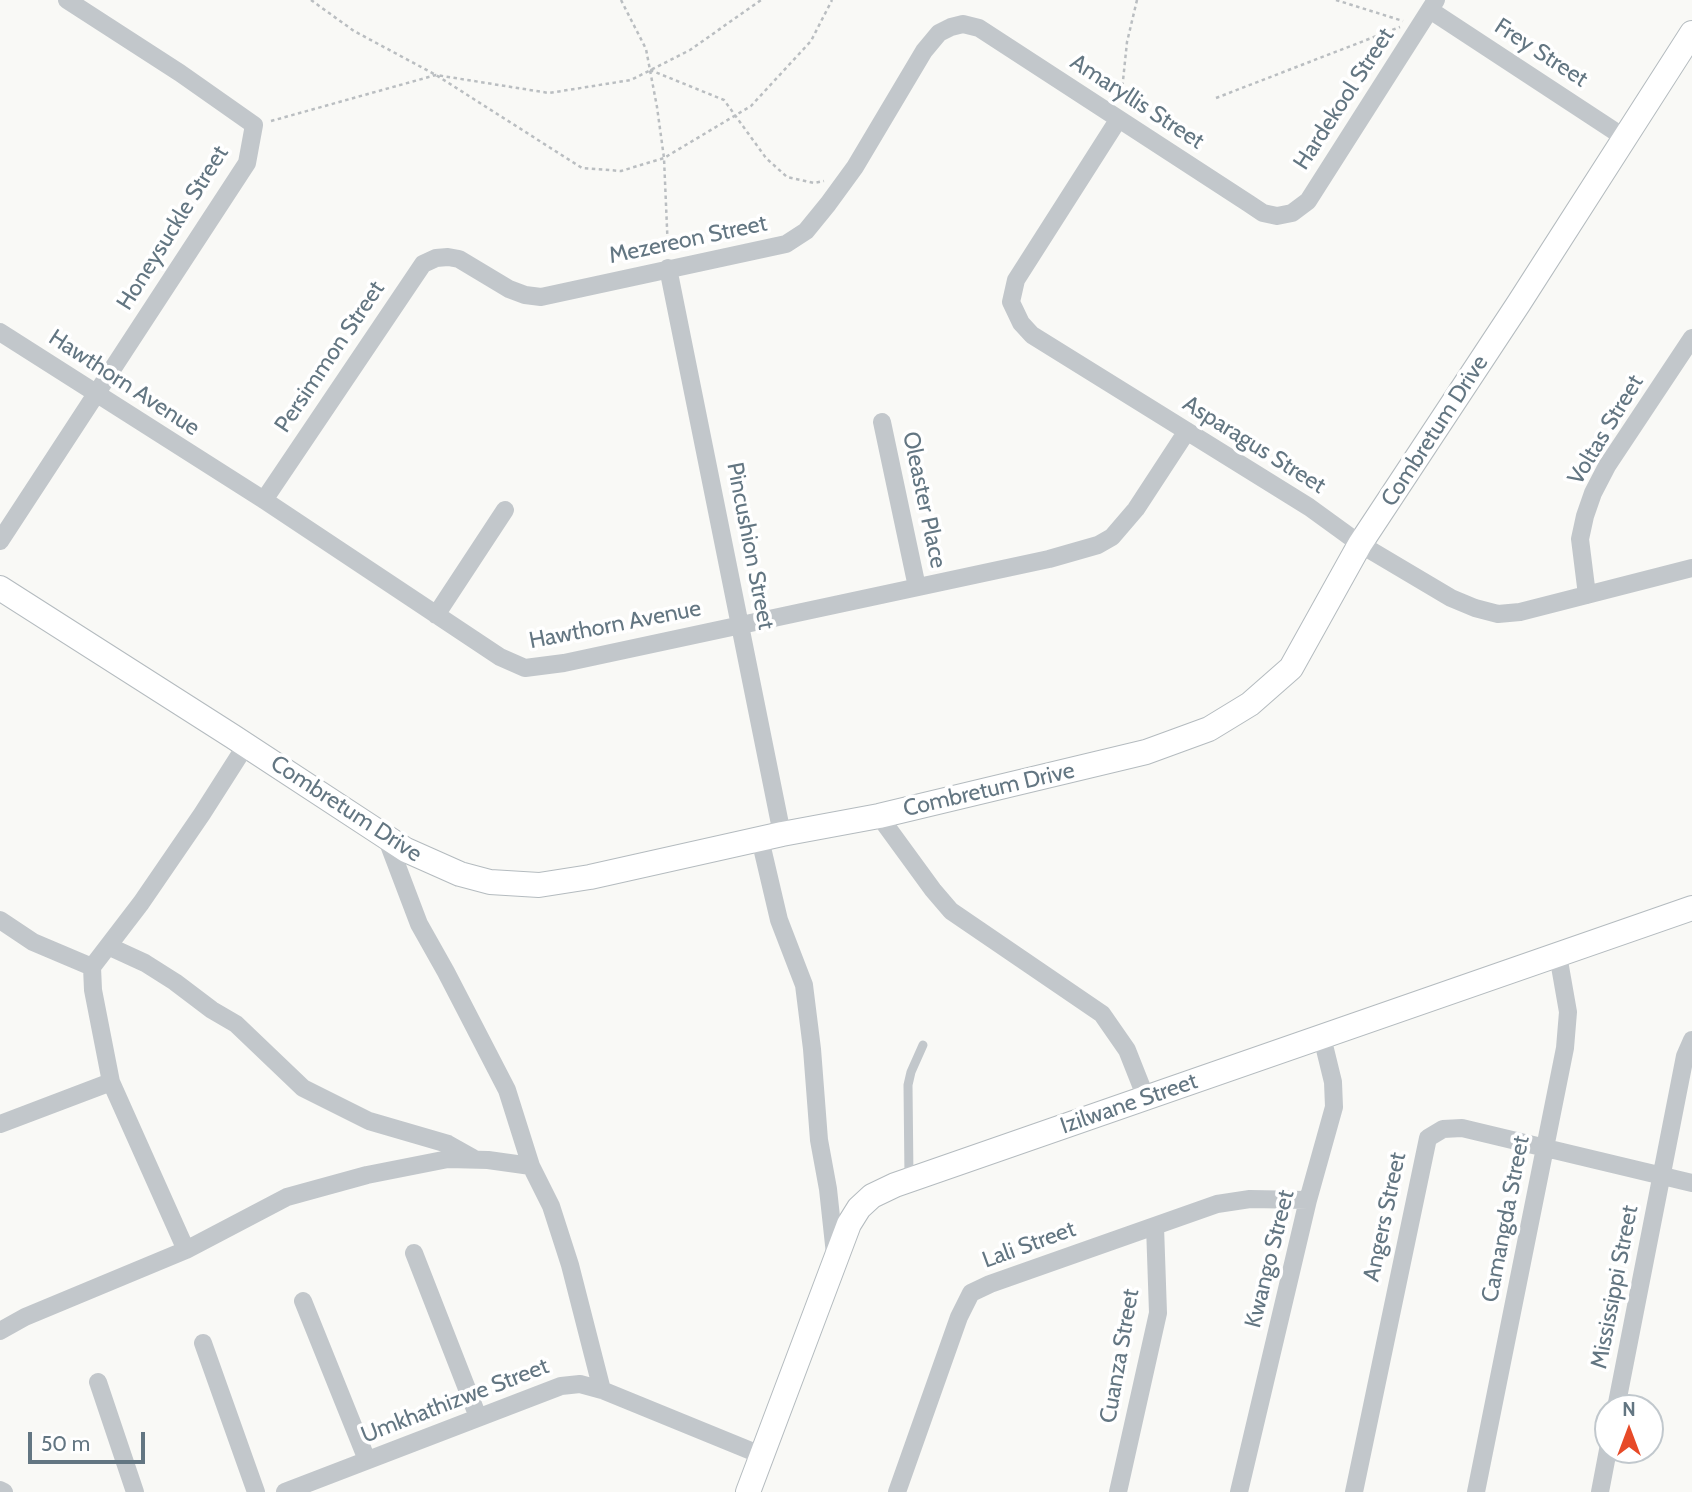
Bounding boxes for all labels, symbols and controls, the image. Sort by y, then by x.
street label: Frey Street [1489,13,1593,93]
street label: Hardekool Street [1288,23,1400,175]
street label: Amaryllis Street [1065,49,1209,155]
street label: Honeysuckle Street [111,141,235,315]
street label: Mezereon Street [606,210,770,270]
street label: Persimmon Street [269,276,391,438]
street label: Hawthorn Avenue [43,324,205,442]
street label: Combretum Drive [1376,350,1494,512]
street label: Voltas Street [1562,370,1650,490]
street label: Asparagus Street [1178,390,1330,500]
street label: Oleaster Place [896,429,952,571]
street label: Pincushion Street [720,460,780,632]
street label: Hawthorn Avenue [527,595,703,655]
street label: Combretum Drive [265,750,427,868]
street label: Combretum Drive [901,757,1077,823]
street label: Izilwane Street [1057,1068,1201,1140]
street label: Camangda Street [1476,1134,1536,1304]
street label: Angers Street [1358,1150,1412,1284]
street label: Kwango Street [1240,1187,1300,1331]
street label: Mississippi Street [1586,1203,1644,1371]
street label: Lali Street [979,1215,1079,1275]
street label: Cuanza Street [1095,1287,1145,1425]
street label: Umkhathizwe Street [357,1353,553,1449]
north arrow [1594,1394,1664,1464]
text: N [1622,1398,1636,1421]
scale bar [32,1418,149,1462]
text: 50 m [41,1431,90,1456]

